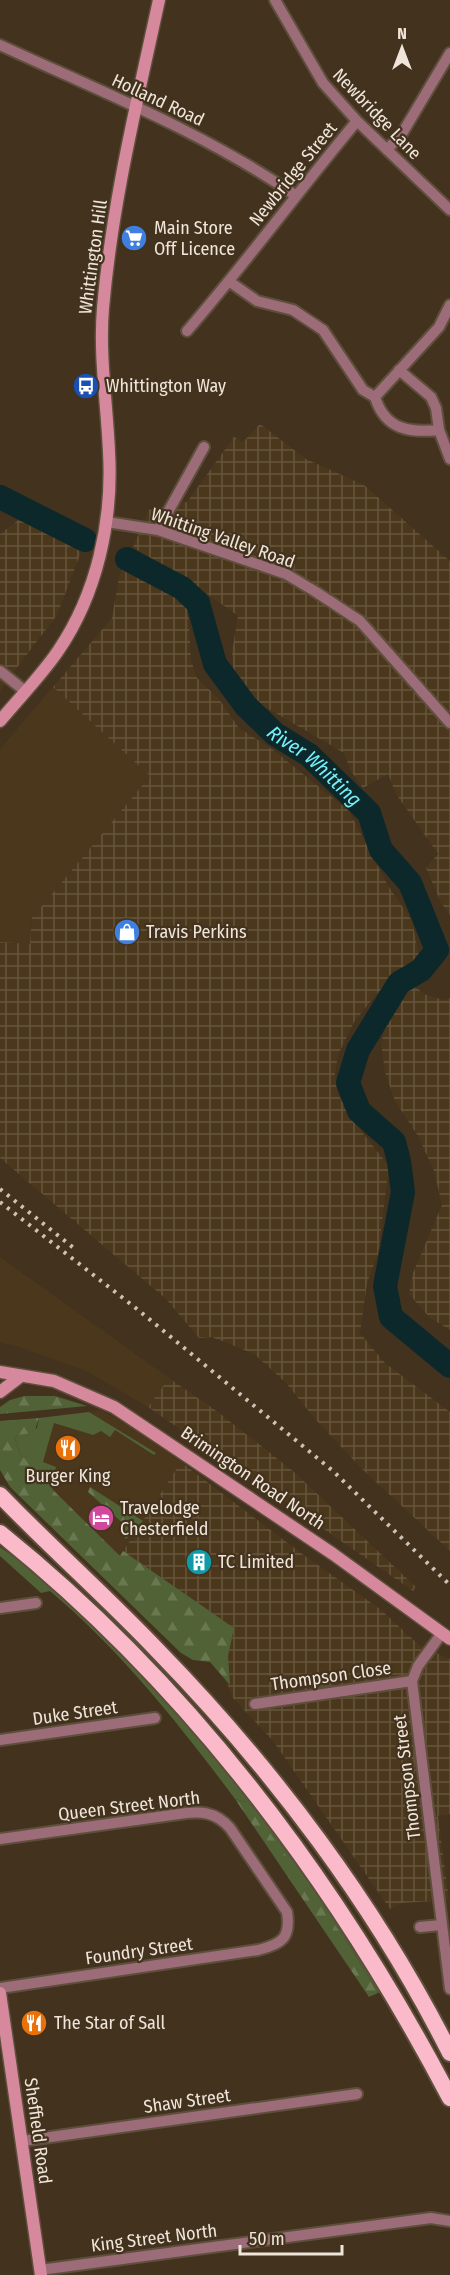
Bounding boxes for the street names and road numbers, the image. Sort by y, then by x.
street label: Newbridge Lane [328,64,426,164]
street label: Holland Road [108,69,208,131]
street label: Newbridge Street [244,118,342,230]
street label: Whittington Hill [74,198,112,316]
street label: Whitting Valley Road [148,503,298,573]
street label: Brimington Road North [177,1422,329,1534]
street label: Thompson Close [269,1657,393,1695]
street label: Duke Street [31,1696,119,1730]
street label: Thompson Street [388,1713,426,1841]
street label: Queen Street North [57,1786,201,1826]
street label: Foundry Street [84,1933,194,1969]
street label: Sheffield Road [20,2076,56,2186]
street label: Shaw Street [142,2084,232,2118]
street label: King Street North [90,2219,218,2257]

